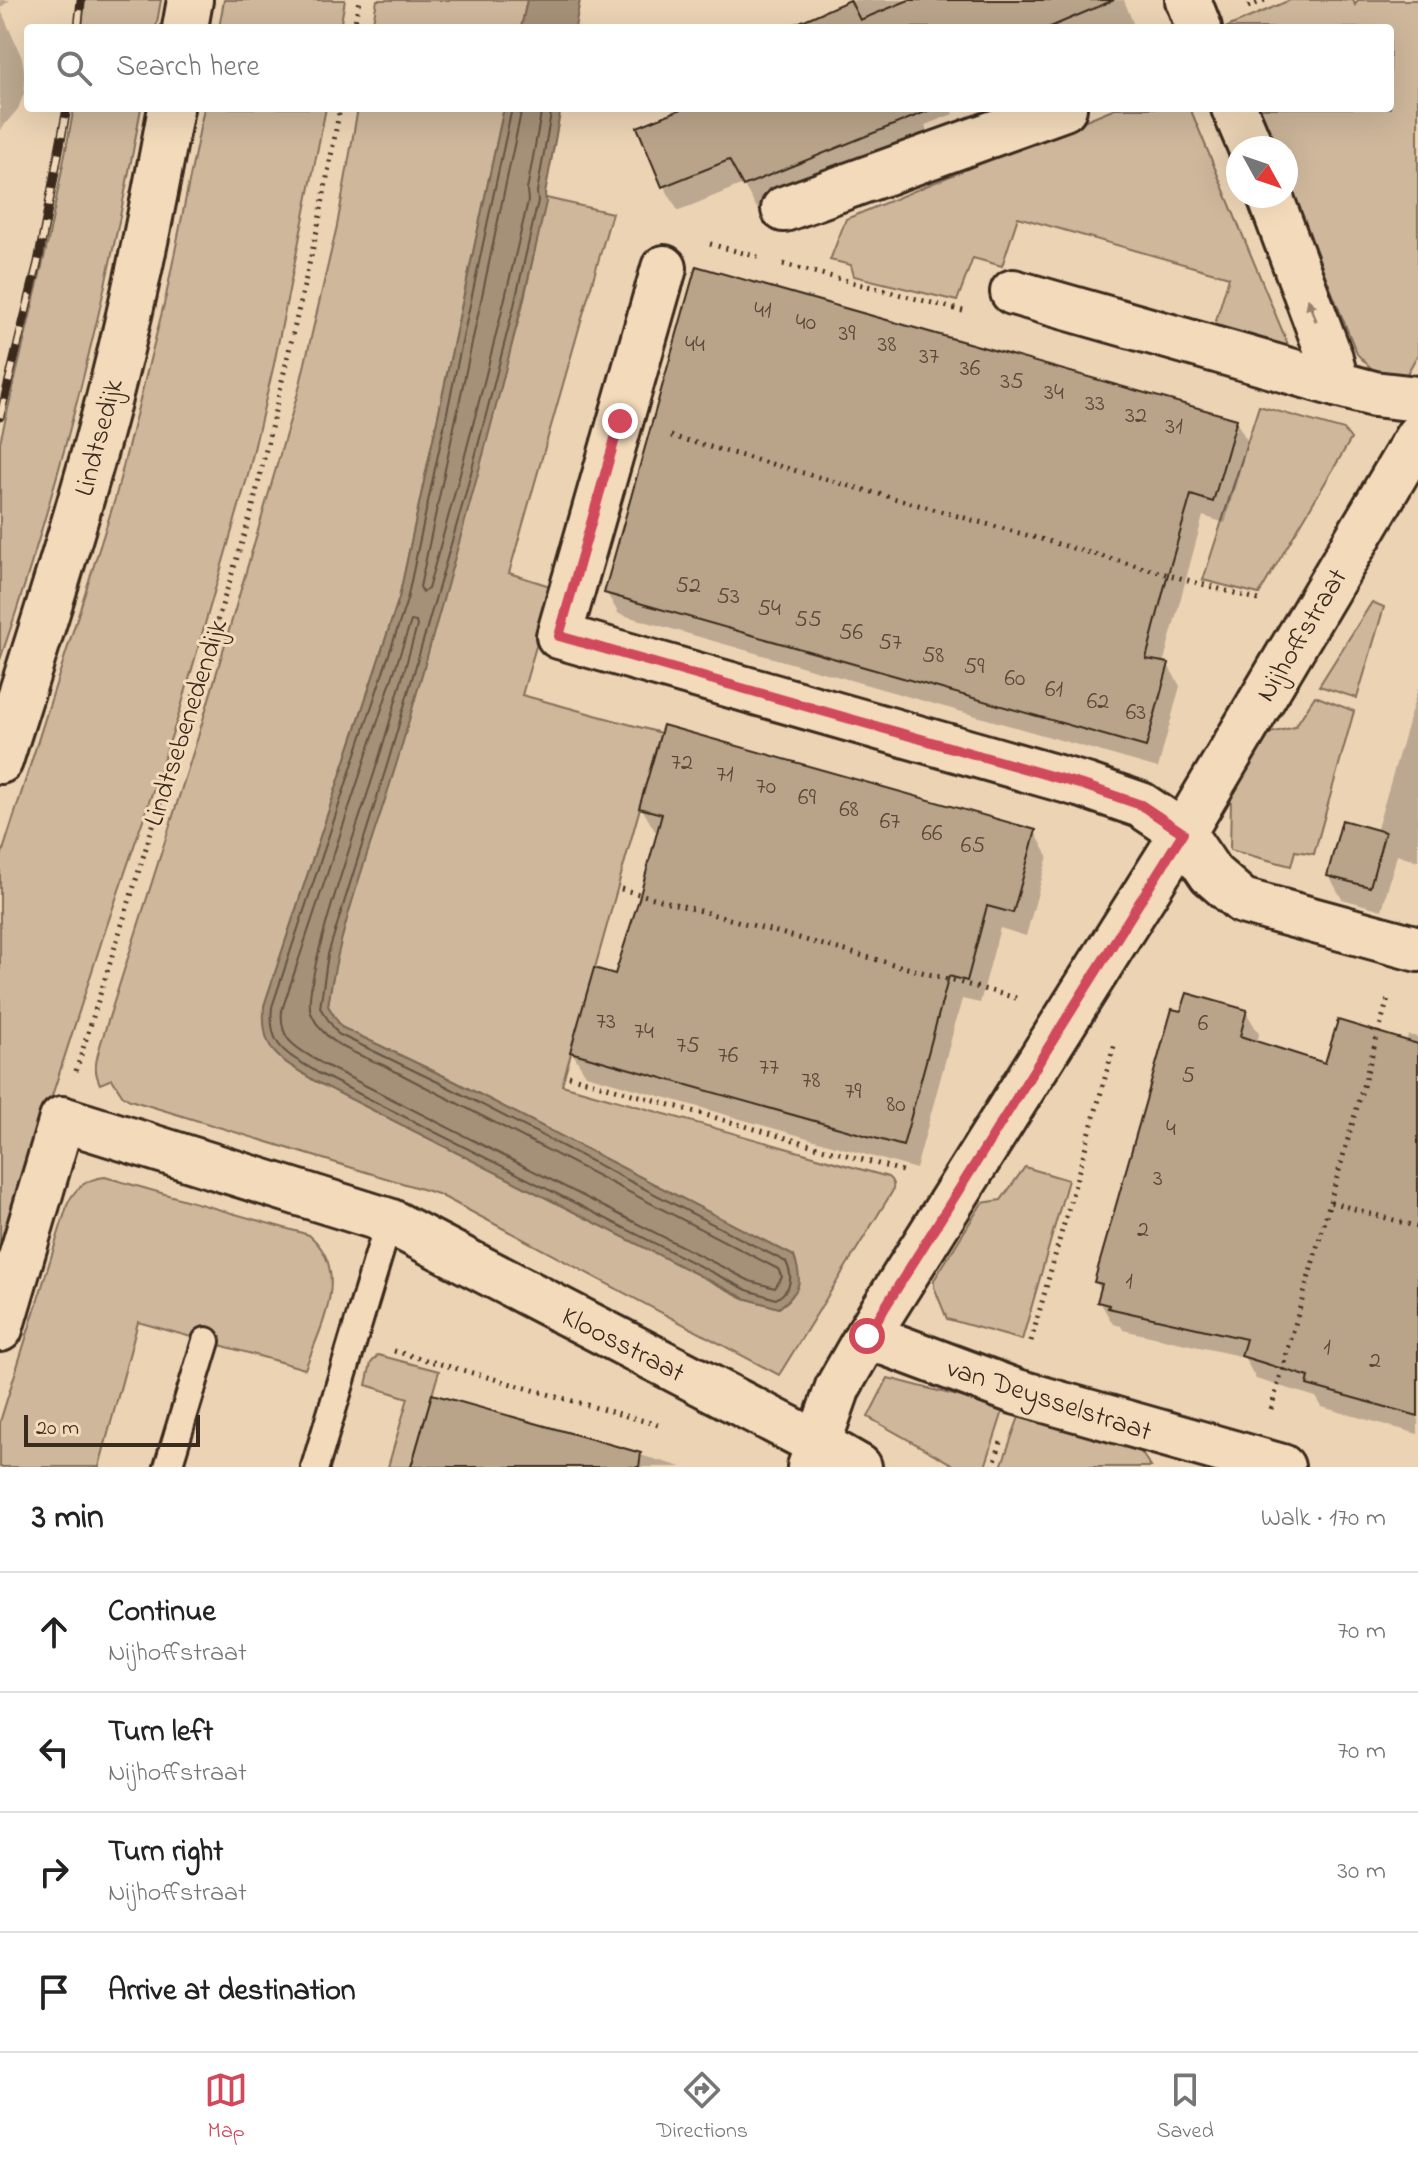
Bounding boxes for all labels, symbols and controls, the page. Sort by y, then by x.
search box [24,24,1394,112]
icon: search [52,46,96,90]
text: Search here [116,46,260,90]
north arrow [1226,136,1298,208]
house number: 41 [754,294,772,329]
one-way arrow [1306,298,1318,322]
house number: 40 [796,306,816,341]
house number: 39 [838,317,856,352]
house number: 44 [685,328,705,363]
house number: 38 [878,328,896,363]
house number: 37 [919,340,939,375]
house number: 36 [960,352,981,387]
house number: 35 [1000,365,1024,400]
street label: Lindtsedijk [65,374,136,501]
house number: 34 [1044,376,1064,411]
house number: 33 [1085,387,1105,422]
house number: 32 [1125,399,1147,434]
route end [602,403,638,439]
house number: 31 [1165,410,1183,445]
street label: Nijhoffstraat [1247,561,1359,710]
house number: 52 [675,569,701,604]
house number: 53 [716,580,740,615]
house number: 54 [757,592,781,627]
house number: 55 [794,603,822,638]
street label: Lindtsebenedendijk [135,614,240,832]
house number: 56 [839,616,864,651]
house number: 57 [878,626,902,661]
house number: 58 [922,639,944,674]
house number: 59 [964,650,985,685]
house number: 60 [1005,662,1025,697]
house number: 61 [1045,673,1063,708]
house number: 62 [1087,685,1109,720]
house number: 63 [1126,696,1146,731]
house number: 72 [671,746,693,781]
house number: 71 [716,758,734,793]
house number: 70 [756,770,776,805]
house number: 69 [798,781,817,816]
house number: 68 [839,793,859,828]
house number: 67 [880,805,900,840]
house number: 66 [921,817,943,852]
house number: 65 [961,829,985,864]
house number: 73 [596,1005,616,1040]
house number: 6 [1198,1007,1209,1042]
house number: 74 [634,1015,654,1050]
house number: 75 [676,1029,700,1064]
house number: 76 [718,1039,739,1074]
house number: 77 [759,1051,779,1086]
house number: 5 [1181,1059,1195,1094]
house number: 78 [802,1064,820,1099]
house number: 79 [844,1075,862,1110]
house number: 80 [886,1088,906,1123]
house number: 4 [1166,1112,1176,1147]
house number: 3 [1153,1162,1163,1197]
house number: 2 [1137,1213,1149,1248]
house number: 1 [1125,1265,1133,1300]
street label: Kloosstraat [554,1298,691,1395]
route start [849,1318,885,1354]
house number: 1 [1323,1331,1331,1366]
house number: 2 [1369,1344,1381,1379]
street label: van Deysselstraat [941,1349,1157,1454]
scale bar [24,1411,200,1447]
text: 20 m [36,1413,79,1445]
text: 3 min [32,1494,104,1544]
text: Walk · 170 m [1261,1500,1386,1538]
text: Continue [108,1591,216,1635]
icon: ahead [32,1610,76,1654]
text: 70 m [1337,1613,1386,1651]
text: Nijhoffstraat [108,1635,247,1673]
text: Turn left [108,1711,213,1755]
icon: left [32,1730,76,1774]
text: 70 m [1337,1733,1386,1771]
text: Nijhoffstraat [108,1755,247,1793]
text: Turn right [108,1831,223,1875]
icon: right [32,1850,76,1894]
text: 30 m [1337,1853,1386,1891]
text: Nijhoffstraat [108,1875,247,1913]
icon: arrive [32,1970,76,2014]
text: Arrive at destination [108,1970,356,2014]
tab: Map [204,2068,248,2148]
tab: Directions [657,2068,748,2148]
tab: Saved [1156,2068,1214,2148]

